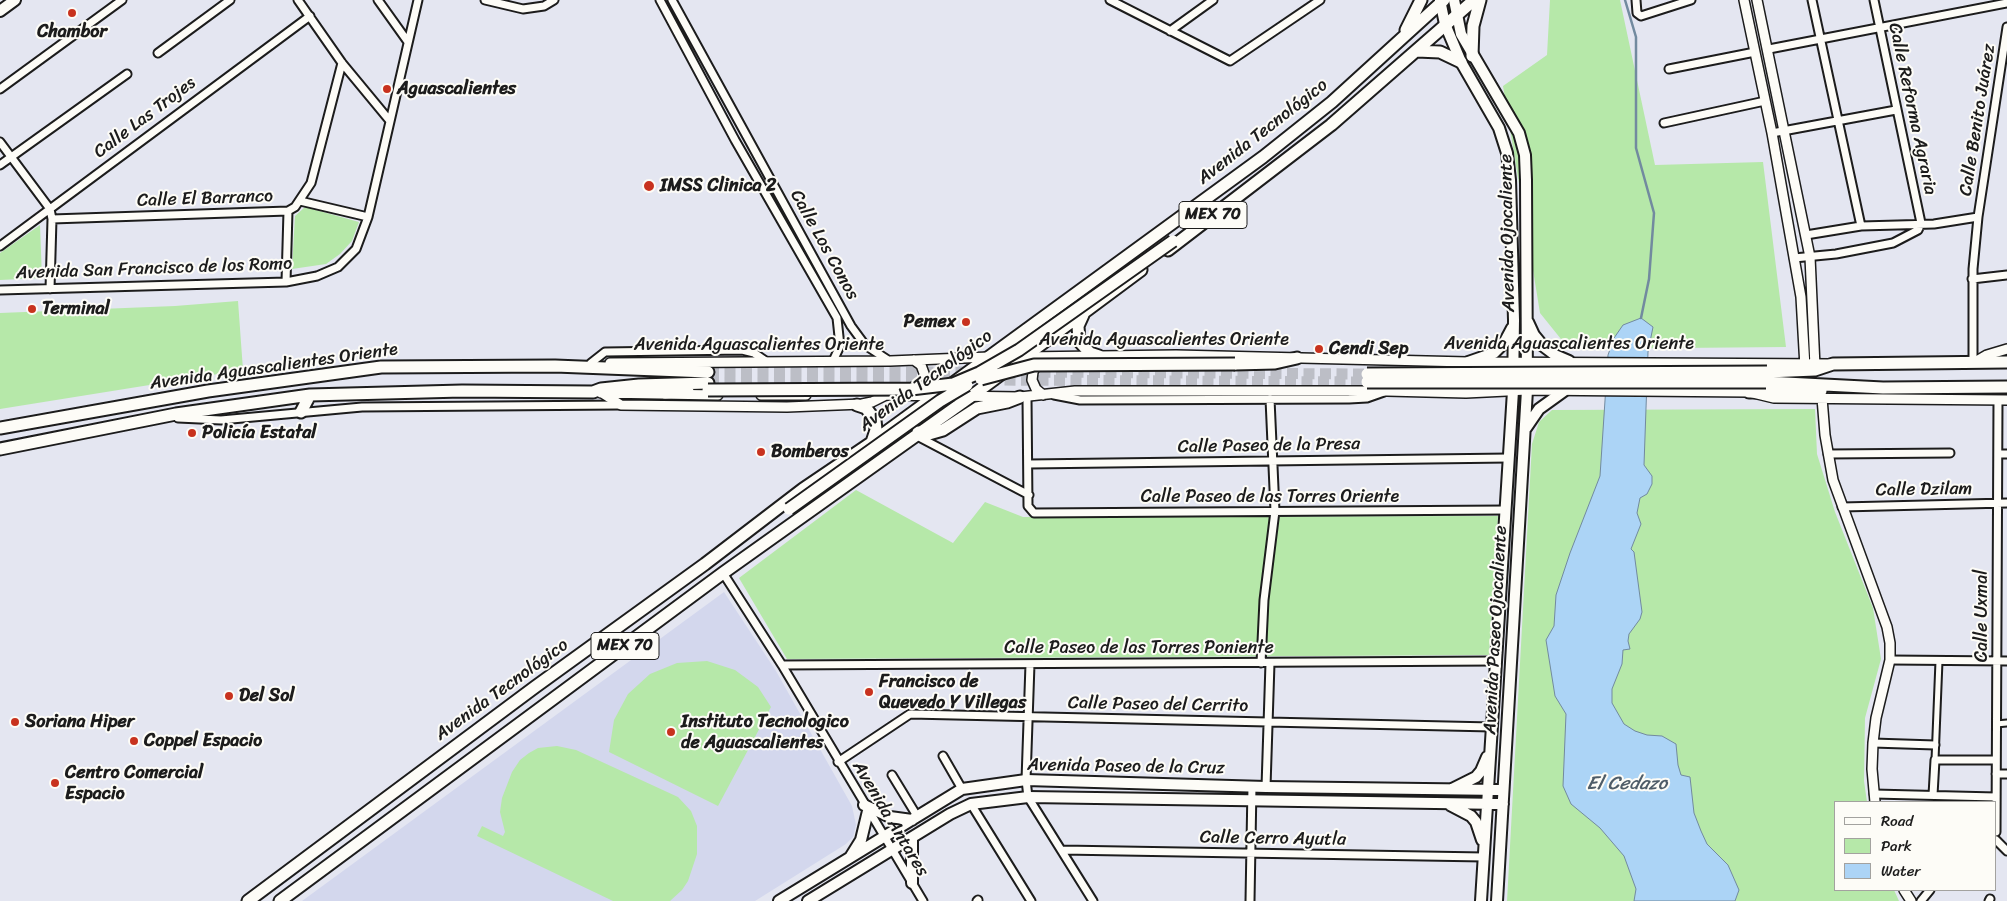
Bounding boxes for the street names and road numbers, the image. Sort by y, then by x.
street label: Calle Reforma Agraria [1883,21,1941,197]
street label: Calle Benito Juárez [1955,43,2001,197]
street label: Calle Las Trojes [90,73,200,163]
street label: Avenida Tecnológico [1194,74,1332,190]
street label: Avenida Ojocaliente [1496,154,1520,312]
street label: Calle El Barranco [137,186,273,212]
street label: Calle Los Conos [785,186,863,304]
road number: MEX 70 [1179,202,1247,228]
street label: Avenida San Francisco de los Romo [15,253,293,285]
street label: Avenida Tecnológico [855,325,997,437]
street label: Avenida Aguascalientes Oriente [1039,329,1289,351]
street label: Avenida Aguascalientes Oriente [1444,333,1694,355]
street label: Avenida Aguascalientes Oriente [634,334,884,356]
street label: Avenida Aguascalientes Oriente [149,339,399,395]
street label: Calle Paseo de la Presa [1177,434,1361,458]
street label: Calle Dzilam [1875,478,1973,502]
street label: Calle Paseo de las Torres Oriente [1141,486,1399,508]
street label: Avenida Paseo Ojocaliente [1480,525,1512,735]
street label: Calle Uxmal [1971,570,1993,662]
road number: MEX 70 [591,632,659,659]
street label: Avenida Tecnológico [431,634,573,746]
street label: Calle Paseo de las Torres Poniente [1004,637,1274,659]
street label: Calle Paseo del Cerrito [1068,693,1248,717]
street label: Avenida Paseo de la Cruz [1027,754,1225,780]
street label: Avenida Antares [847,757,933,881]
street label: Calle Cerro Ayutla [1200,827,1346,851]

